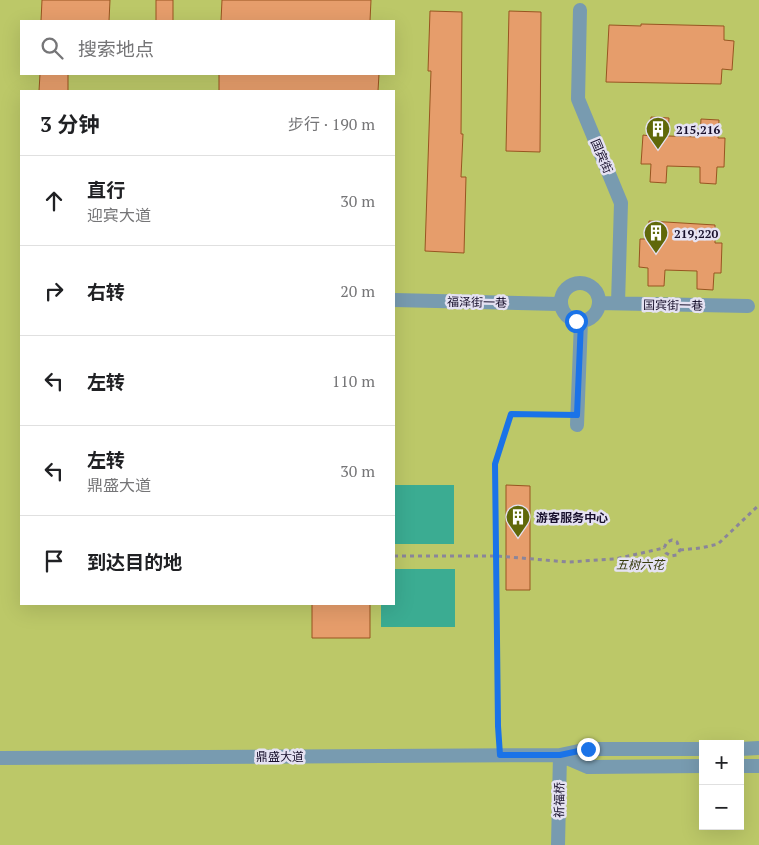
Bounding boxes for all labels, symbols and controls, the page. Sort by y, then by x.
search box [20,20,395,75]
icon: search [38,34,66,62]
text: 搜索地点 [78,36,154,61]
text: 3 分钟 [40,110,100,138]
text: 步行 · 190 m [288,113,375,135]
building icon: 215,216 [645,116,671,150]
place label: 215,216 [676,122,721,137]
street label: 国宾街 [588,136,616,176]
text: 直行 [87,177,125,202]
icon: ahead [40,187,68,215]
text: 30 m [340,190,375,212]
text: 迎宾大道 [87,204,151,226]
building icon: 219,220 [643,220,669,254]
place label: 219,220 [674,226,719,241]
icon: right [40,277,68,305]
text: 右转 [87,279,125,304]
text: 20 m [340,280,375,302]
street label: 福泽街一巷 [447,294,507,310]
street label: 国宾街一巷 [643,297,703,313]
route start [565,310,588,333]
icon: left [40,367,68,395]
text: 左转 [87,369,125,394]
text: 110 m [332,370,375,392]
text: 左转 [87,447,125,472]
icon: left [40,457,68,485]
text: 30 m [340,460,375,482]
text: 鼎盛大道 [87,474,151,496]
building icon: 游客服务中心 [505,504,531,538]
place label: 游客服务中心 [536,510,608,525]
icon: arrive [40,547,68,575]
text: 到达目的地 [87,549,182,574]
park label: 五树六花 [616,557,666,572]
route end [577,738,600,761]
map controls [699,740,744,830]
button: + [699,740,744,785]
street label: 鼎盛大道 [256,749,304,764]
street label: 祈福桥 [551,782,567,818]
button: − [699,785,744,830]

